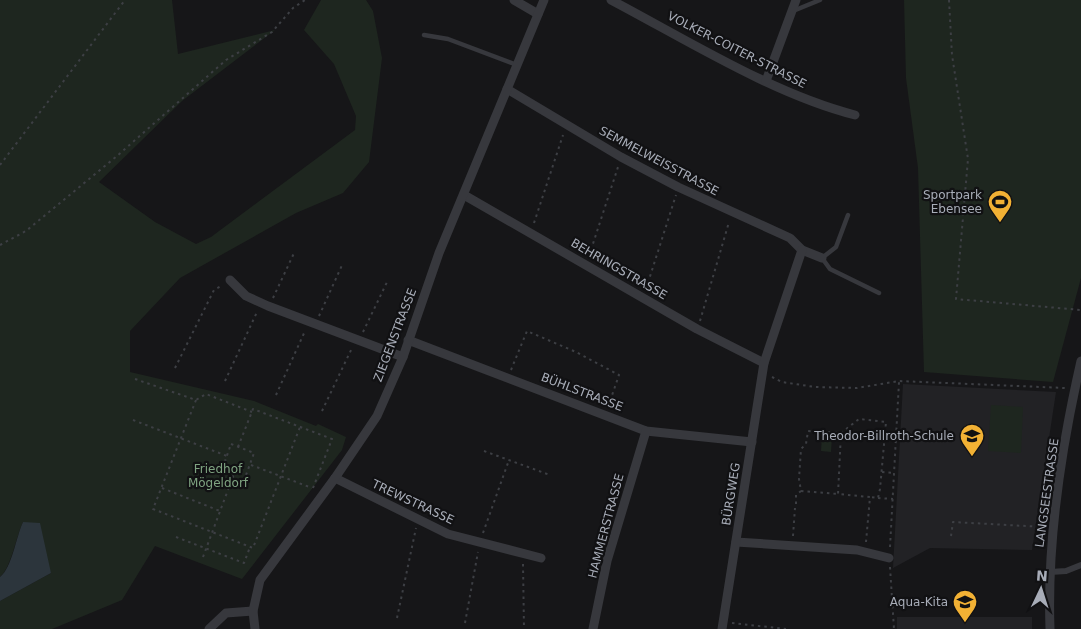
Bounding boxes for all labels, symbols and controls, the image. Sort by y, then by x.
street label: VOLKER-COITER-STRASSE [665,9,809,91]
street label: SEMMELWEISSTRASSE [597,123,721,199]
place label: Sportpark Ebensee [923,188,982,216]
sports icon: Sportpark Ebensee [987,189,1013,223]
street label: BEHRINGSTRASSE [568,236,670,302]
street label: ZIEGENSTRASSE [371,286,419,384]
street label: BÜHLSTRASSE [539,368,626,414]
school or university icon: Theodor-Billroth-Schule [959,423,985,457]
place label: Theodor-Billroth-Schule [813,429,954,443]
street label: LANGSEESTRASSE [1032,438,1062,548]
street label: BÜRGWEG [717,461,743,526]
park label: Friedhof Mögeldorf [188,462,249,490]
street label: HAMMERSTRASSE [585,472,627,580]
street label: TREWSTRASSE [369,476,456,527]
north arrow [1016,564,1066,614]
text: N [1036,568,1048,584]
school or university icon: Aqua-Kita [952,589,978,623]
place label: Aqua-Kita [890,595,948,609]

